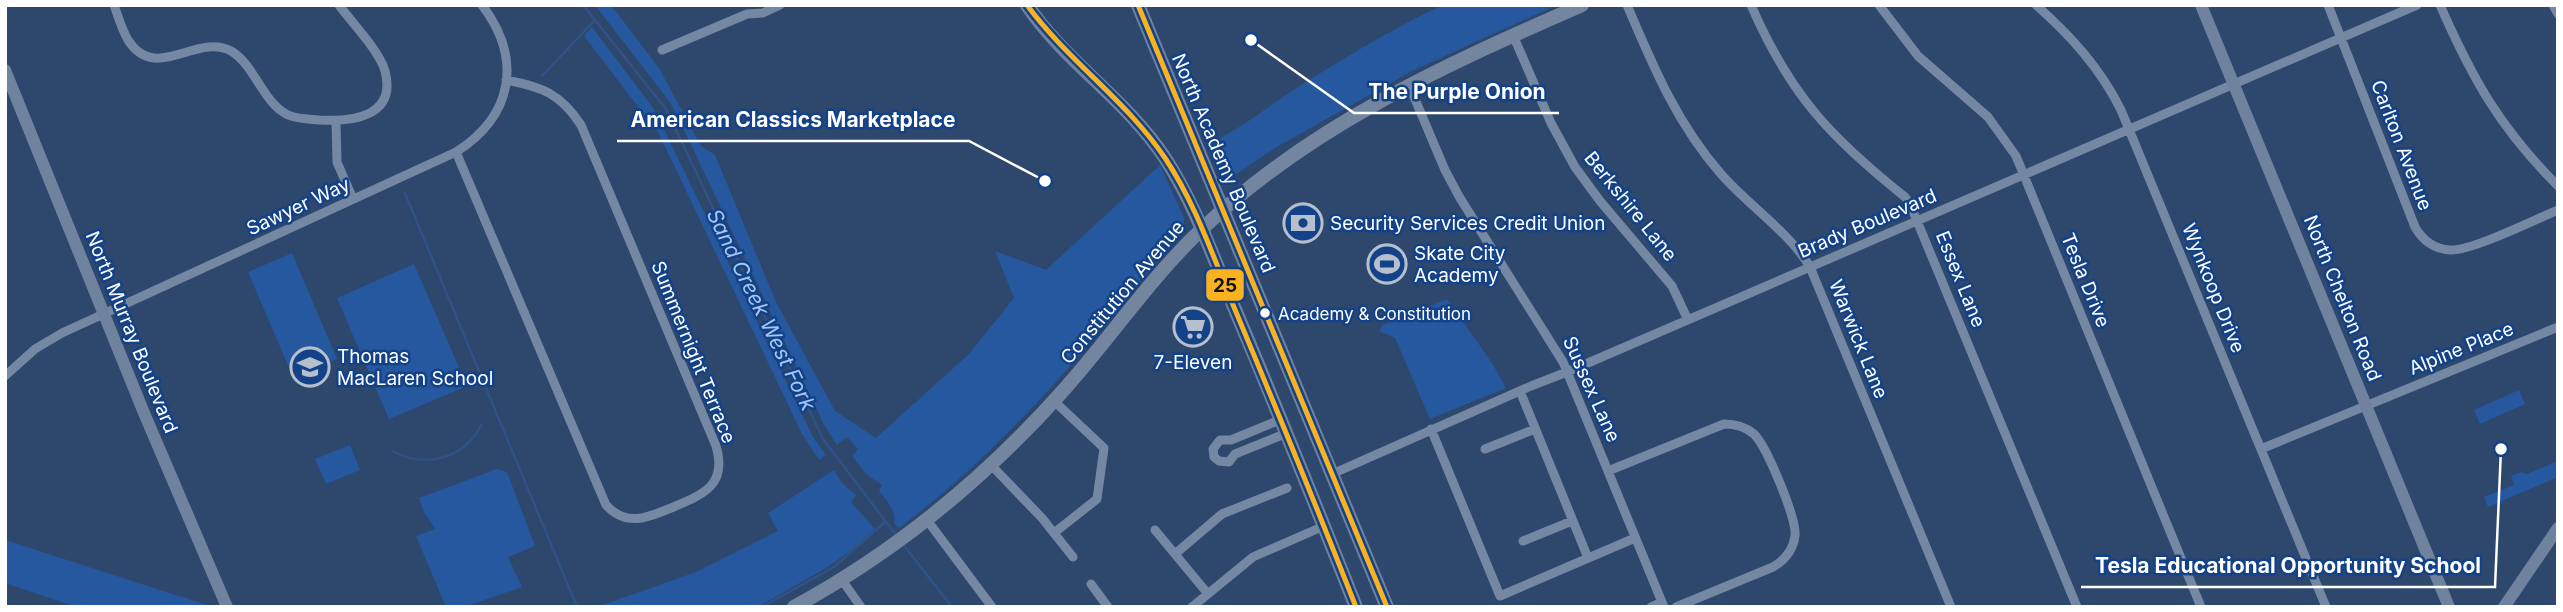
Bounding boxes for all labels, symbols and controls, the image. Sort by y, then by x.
street label: North Academy Boulevard [1167,50,1280,276]
callout: The Purple Onion [1354,71,1559,113]
street label: Carlton Avenue [2366,77,2437,214]
text: The Purple Onion [1368,79,1546,104]
callout: American Classics Marketplace [617,99,969,141]
text: American Classics Marketplace [631,107,955,132]
street label: Berkshire Lane [1579,147,1682,266]
street label: Sawyer Way [243,172,354,240]
street label: Brady Boulevard [1795,184,1940,263]
bank icon: Security Services Credit Union [1282,202,1324,244]
water label: Sand Creek West Fork [702,205,821,415]
place label: Security Services Credit Union [1330,212,1606,235]
street label: North Chelton Road [2299,212,2386,384]
street label: Constitution Avenue [1056,216,1189,369]
street label: Wynkoop Drive [2177,220,2250,356]
street label: North Murray Boulevard [81,228,183,436]
street label: Essex Lane [1931,228,1990,331]
street label: Tesla Drive [2056,230,2115,331]
place label: Skate City Academy [1414,242,1506,287]
sports icon: Skate City Academy [1366,243,1408,285]
street label: Summernight Terrace [646,258,741,447]
line badge: 25 [1205,268,1245,302]
text: 25 [1213,274,1237,297]
street label: Warwick Lane [1824,276,1893,402]
place label: Academy & Constitution [1278,304,1471,324]
supermarket icon: 7-Eleven [1172,306,1214,348]
marker: Academy & Constitution [1258,306,1272,320]
street label: Alpine Place [2405,317,2517,380]
street label: Sussex Lane [1558,333,1625,446]
place label: Thomas MacLaren School [337,345,493,390]
school or university icon: Thomas MacLaren School [289,346,331,388]
place label: 7-Eleven [1154,351,1232,374]
callout: Tesla Educational Opportunity School [2081,545,2495,587]
text: Tesla Educational Opportunity School [2095,553,2481,578]

